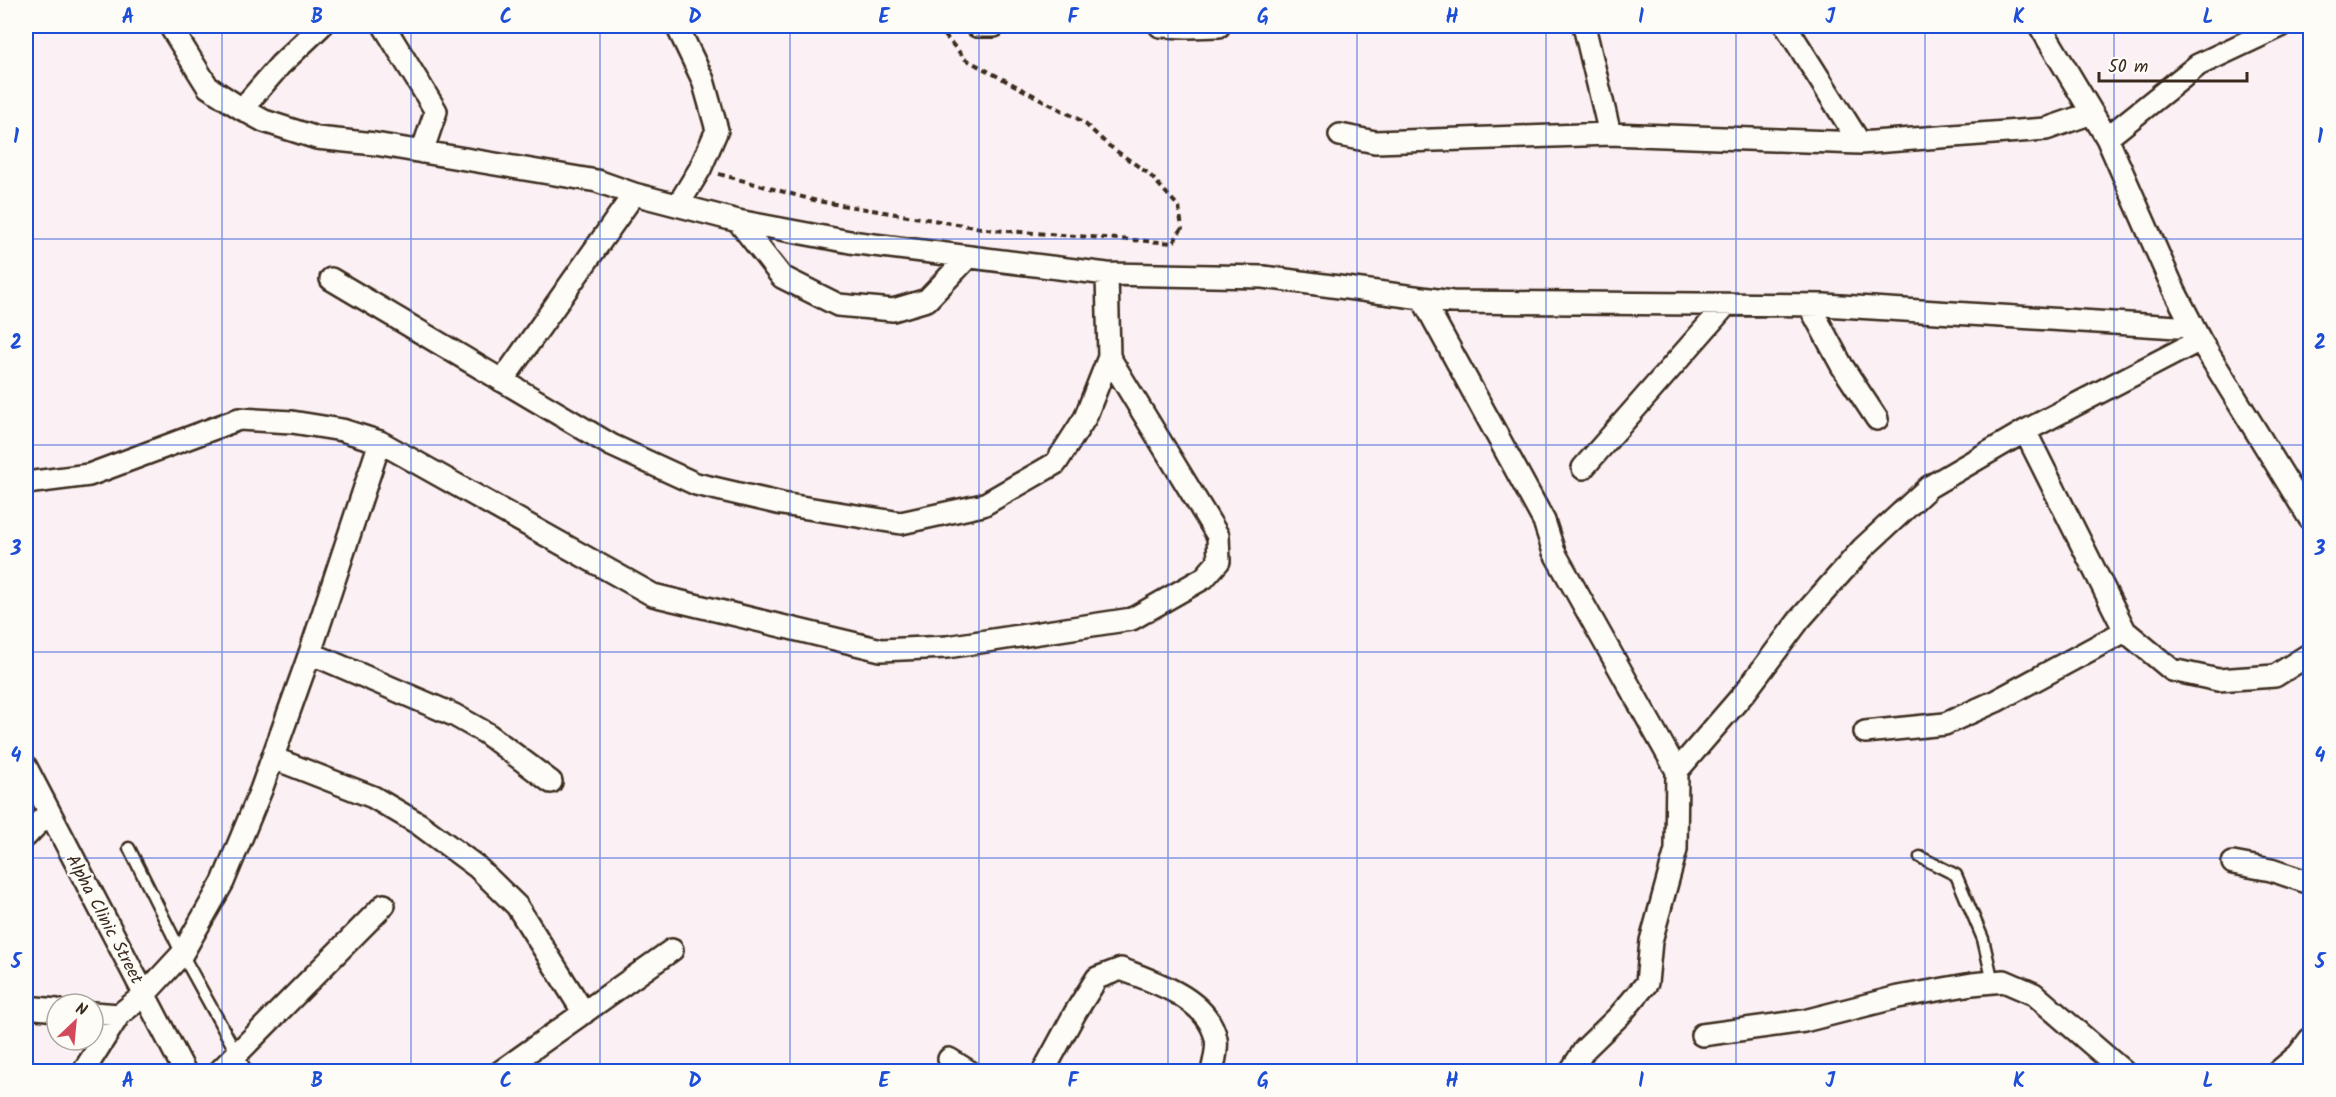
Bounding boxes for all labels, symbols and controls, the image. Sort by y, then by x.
text: A [122,2,134,34]
text: B [311,2,323,34]
text: C [500,2,512,34]
text: D [688,2,702,34]
text: E [878,2,890,34]
text: F [1068,2,1080,34]
text: G [1257,2,1269,34]
text: H [1445,2,1459,34]
text: I [1638,2,1644,34]
text: J [1825,2,1836,34]
text: K [2013,2,2025,34]
text: L [2203,2,2213,34]
scale bar [2099,45,2248,83]
text: 50 m [2108,53,2148,82]
text: 1 [13,122,19,154]
text: 1 [2317,122,2323,154]
text: 2 [10,328,22,360]
text: 2 [2314,328,2326,360]
text: 3 [10,534,22,566]
text: 3 [2314,534,2326,566]
text: 4 [11,741,22,773]
text: 4 [2315,741,2326,773]
street label: Alpha Clinic Street [57,850,151,991]
text: 5 [10,947,23,979]
text: 5 [2314,947,2327,979]
north arrow [45,992,105,1052]
text: N [71,996,91,1023]
text: A [122,1066,134,1097]
text: B [311,1066,323,1097]
text: C [500,1066,512,1097]
text: D [688,1066,702,1097]
text: E [878,1066,890,1097]
text: F [1068,1066,1080,1097]
text: G [1257,1066,1269,1097]
text: H [1445,1066,1459,1097]
text: I [1638,1066,1644,1097]
text: J [1825,1066,1836,1097]
text: K [2013,1066,2025,1097]
text: L [2203,1066,2213,1097]

